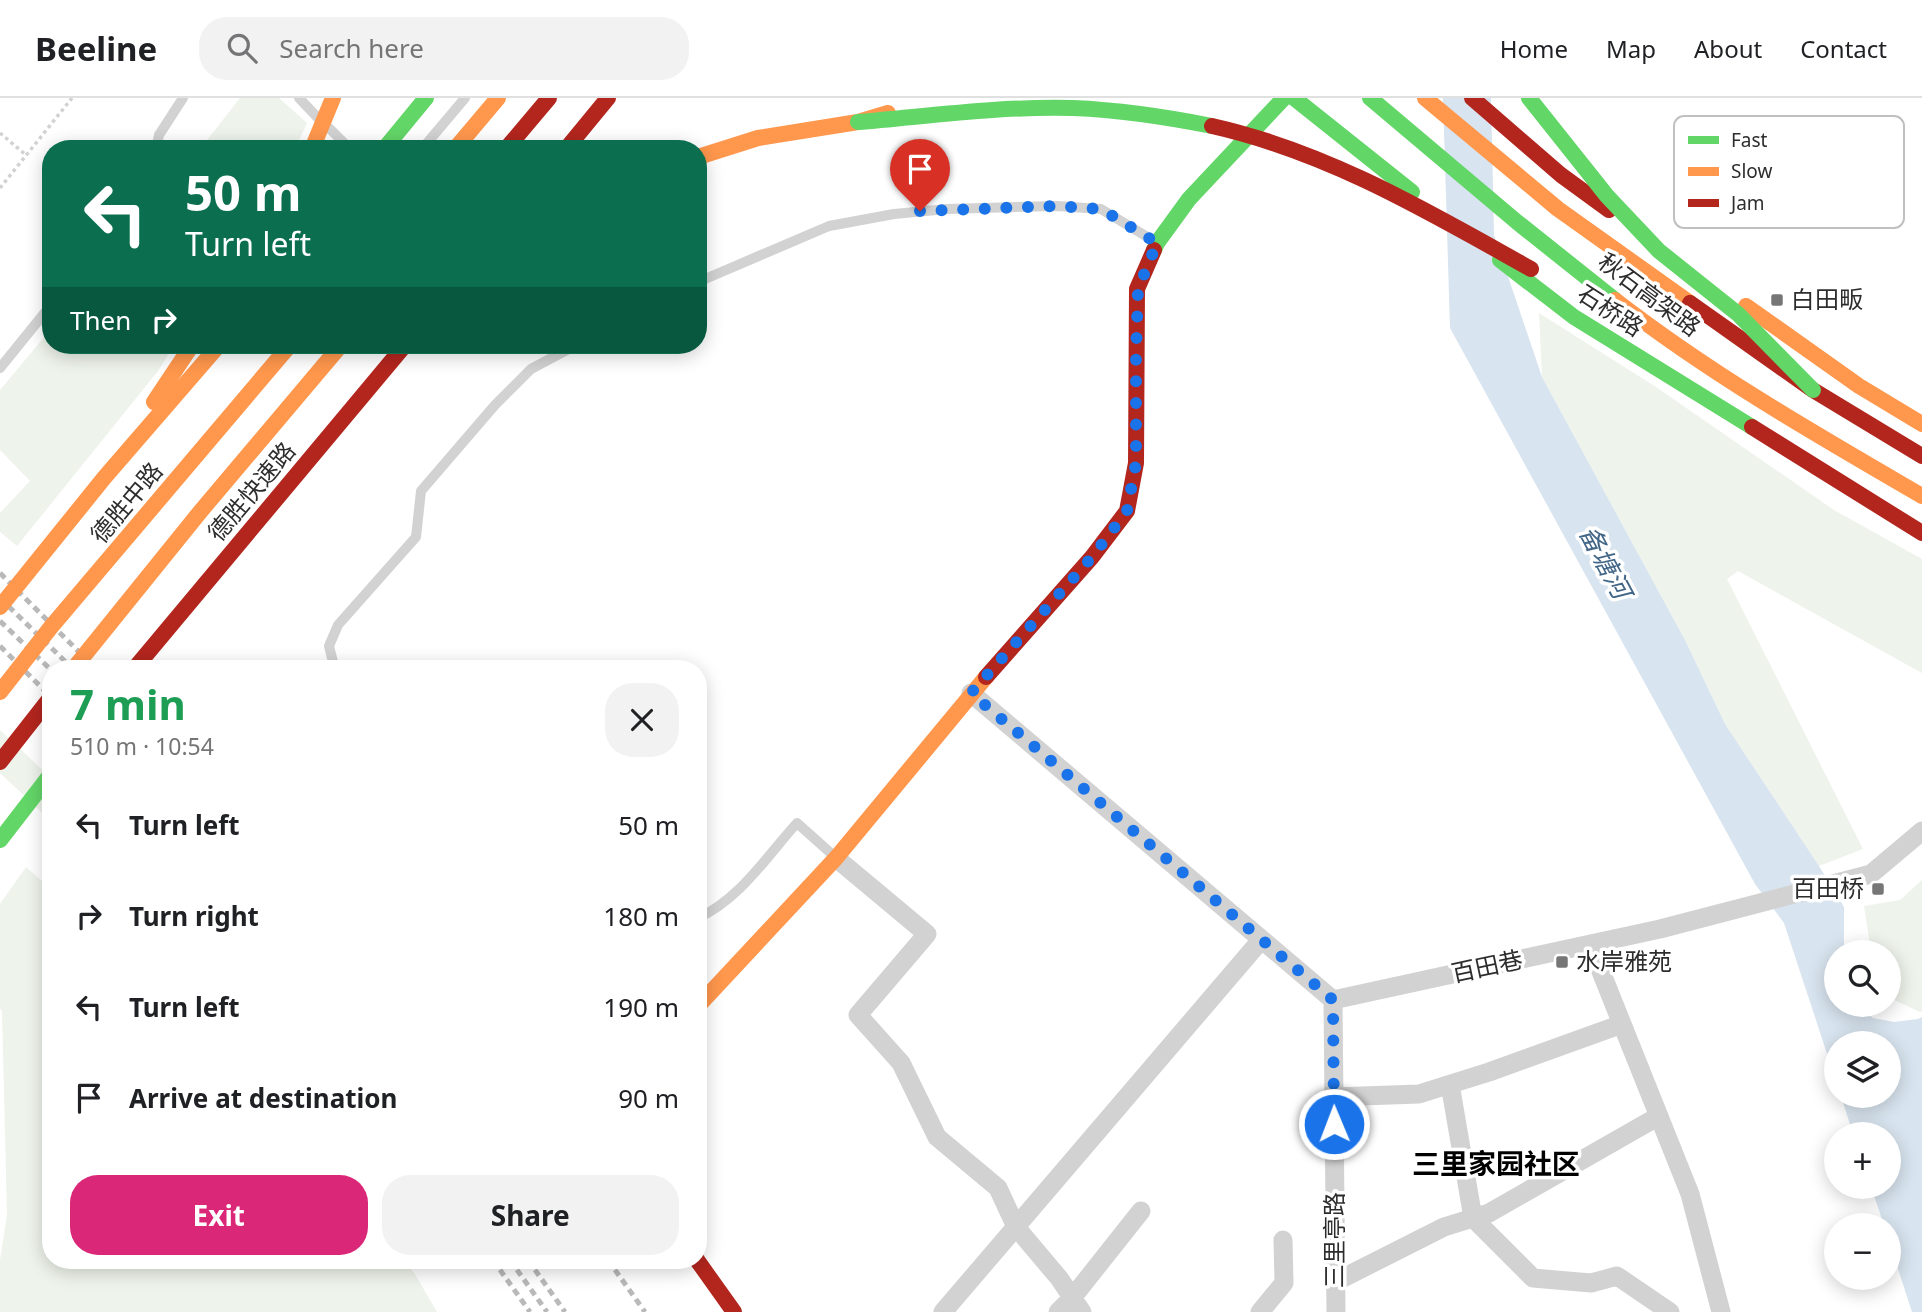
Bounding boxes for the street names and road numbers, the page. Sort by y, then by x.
street label: 秋石高架路 [1592,245,1708,343]
street label: 石桥路 [1572,276,1650,343]
street label: 德胜快速路 [200,434,302,548]
street label: 德胜中路 [82,455,169,549]
street label: 百田巷 [1448,942,1525,989]
street label: 三里亭路 [1317,1192,1350,1288]

